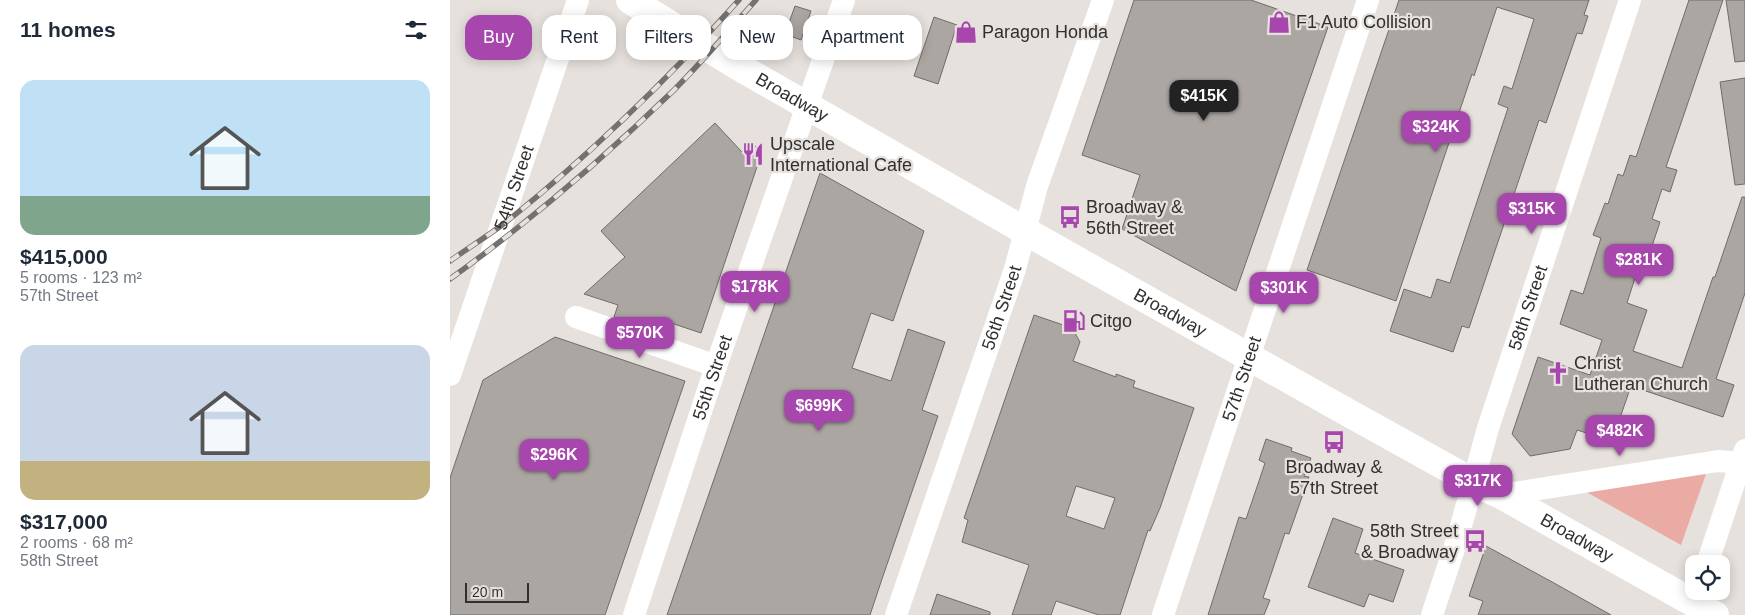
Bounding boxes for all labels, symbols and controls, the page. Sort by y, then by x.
shop icon: F1 Auto Collision [1266,9,1292,35]
place label: F1 Auto Collision [1296,12,1431,32]
chip: Buy [465,15,532,60]
chip: Rent [542,15,616,60]
chip: Filters [626,15,711,60]
chip: New [721,15,793,60]
chip: Apartment [803,15,922,60]
icon: filters [402,16,430,44]
text: 11 homes [20,18,116,41]
shop icon: Paragon Honda [953,19,979,45]
place label: Paragon Honda [982,22,1109,42]
street label: Broadway [752,69,832,126]
pin: $415K [1169,80,1239,122]
text: $415K [1180,87,1228,104]
pin: $324K [1401,110,1471,153]
icon: home [180,113,270,203]
text: $324K [1412,118,1460,135]
place label: Upscale International Cafe [770,134,912,175]
restaurant icon: Upscale International Cafe [740,141,766,167]
street label: 54th Street [490,143,538,233]
pin: $315K [1497,192,1567,235]
place label: Broadway & 56th Street [1086,197,1183,238]
text: $315K [1508,200,1556,217]
bus stop icon: Broadway & 56th Street [1057,204,1083,230]
pin: $281K [1604,244,1674,286]
text: $415,000 [20,245,108,268]
text: $281K [1615,251,1663,268]
street label: 56th Street [978,263,1025,353]
street label: 58th Street [1505,263,1551,353]
text: 5 rooms · 123 m² [20,269,142,286]
pin: $178K [720,270,790,313]
pin: $301K [1249,272,1319,314]
text: $178K [731,278,779,295]
text: $301K [1260,279,1308,296]
street label: Broadway [1130,284,1210,341]
text: 57th Street [20,287,98,304]
fuel station icon: Citgo [1061,308,1087,334]
place label: Citgo [1090,311,1132,331]
pin: $570K [605,316,675,359]
text: $570K [616,324,664,341]
street label: 55th Street [689,333,736,423]
street label: 57th Street [1218,334,1265,424]
place label: Christ Lutheran Church [1574,353,1708,394]
church icon: Christ Lutheran Church [1545,360,1571,386]
icon: home [180,378,270,468]
pin: $699K [784,390,854,432]
text: $699K [795,397,843,414]
pin: $482K [1585,414,1655,457]
text: $482K [1596,422,1644,439]
bus stop icon: Broadway & 57th Street [1321,429,1347,455]
pin: $296K [519,438,589,481]
text: $296K [530,446,578,463]
place label: Broadway & 57th Street [1285,457,1383,498]
pin: $317K [1443,464,1513,507]
text: $317K [1454,472,1502,489]
street label: Broadway [1537,509,1617,566]
text: $317,000 [20,510,108,533]
place label: 58th Street & Broadway [1361,521,1458,562]
bus stop icon: 58th Street & Broadway [1462,528,1488,554]
text: 2 rooms · 68 m² [20,534,133,551]
text: 58th Street [20,552,98,569]
map controls [1685,555,1730,600]
button: locate [1685,555,1730,600]
scale bar [465,580,529,603]
text: 20 m [472,584,503,600]

